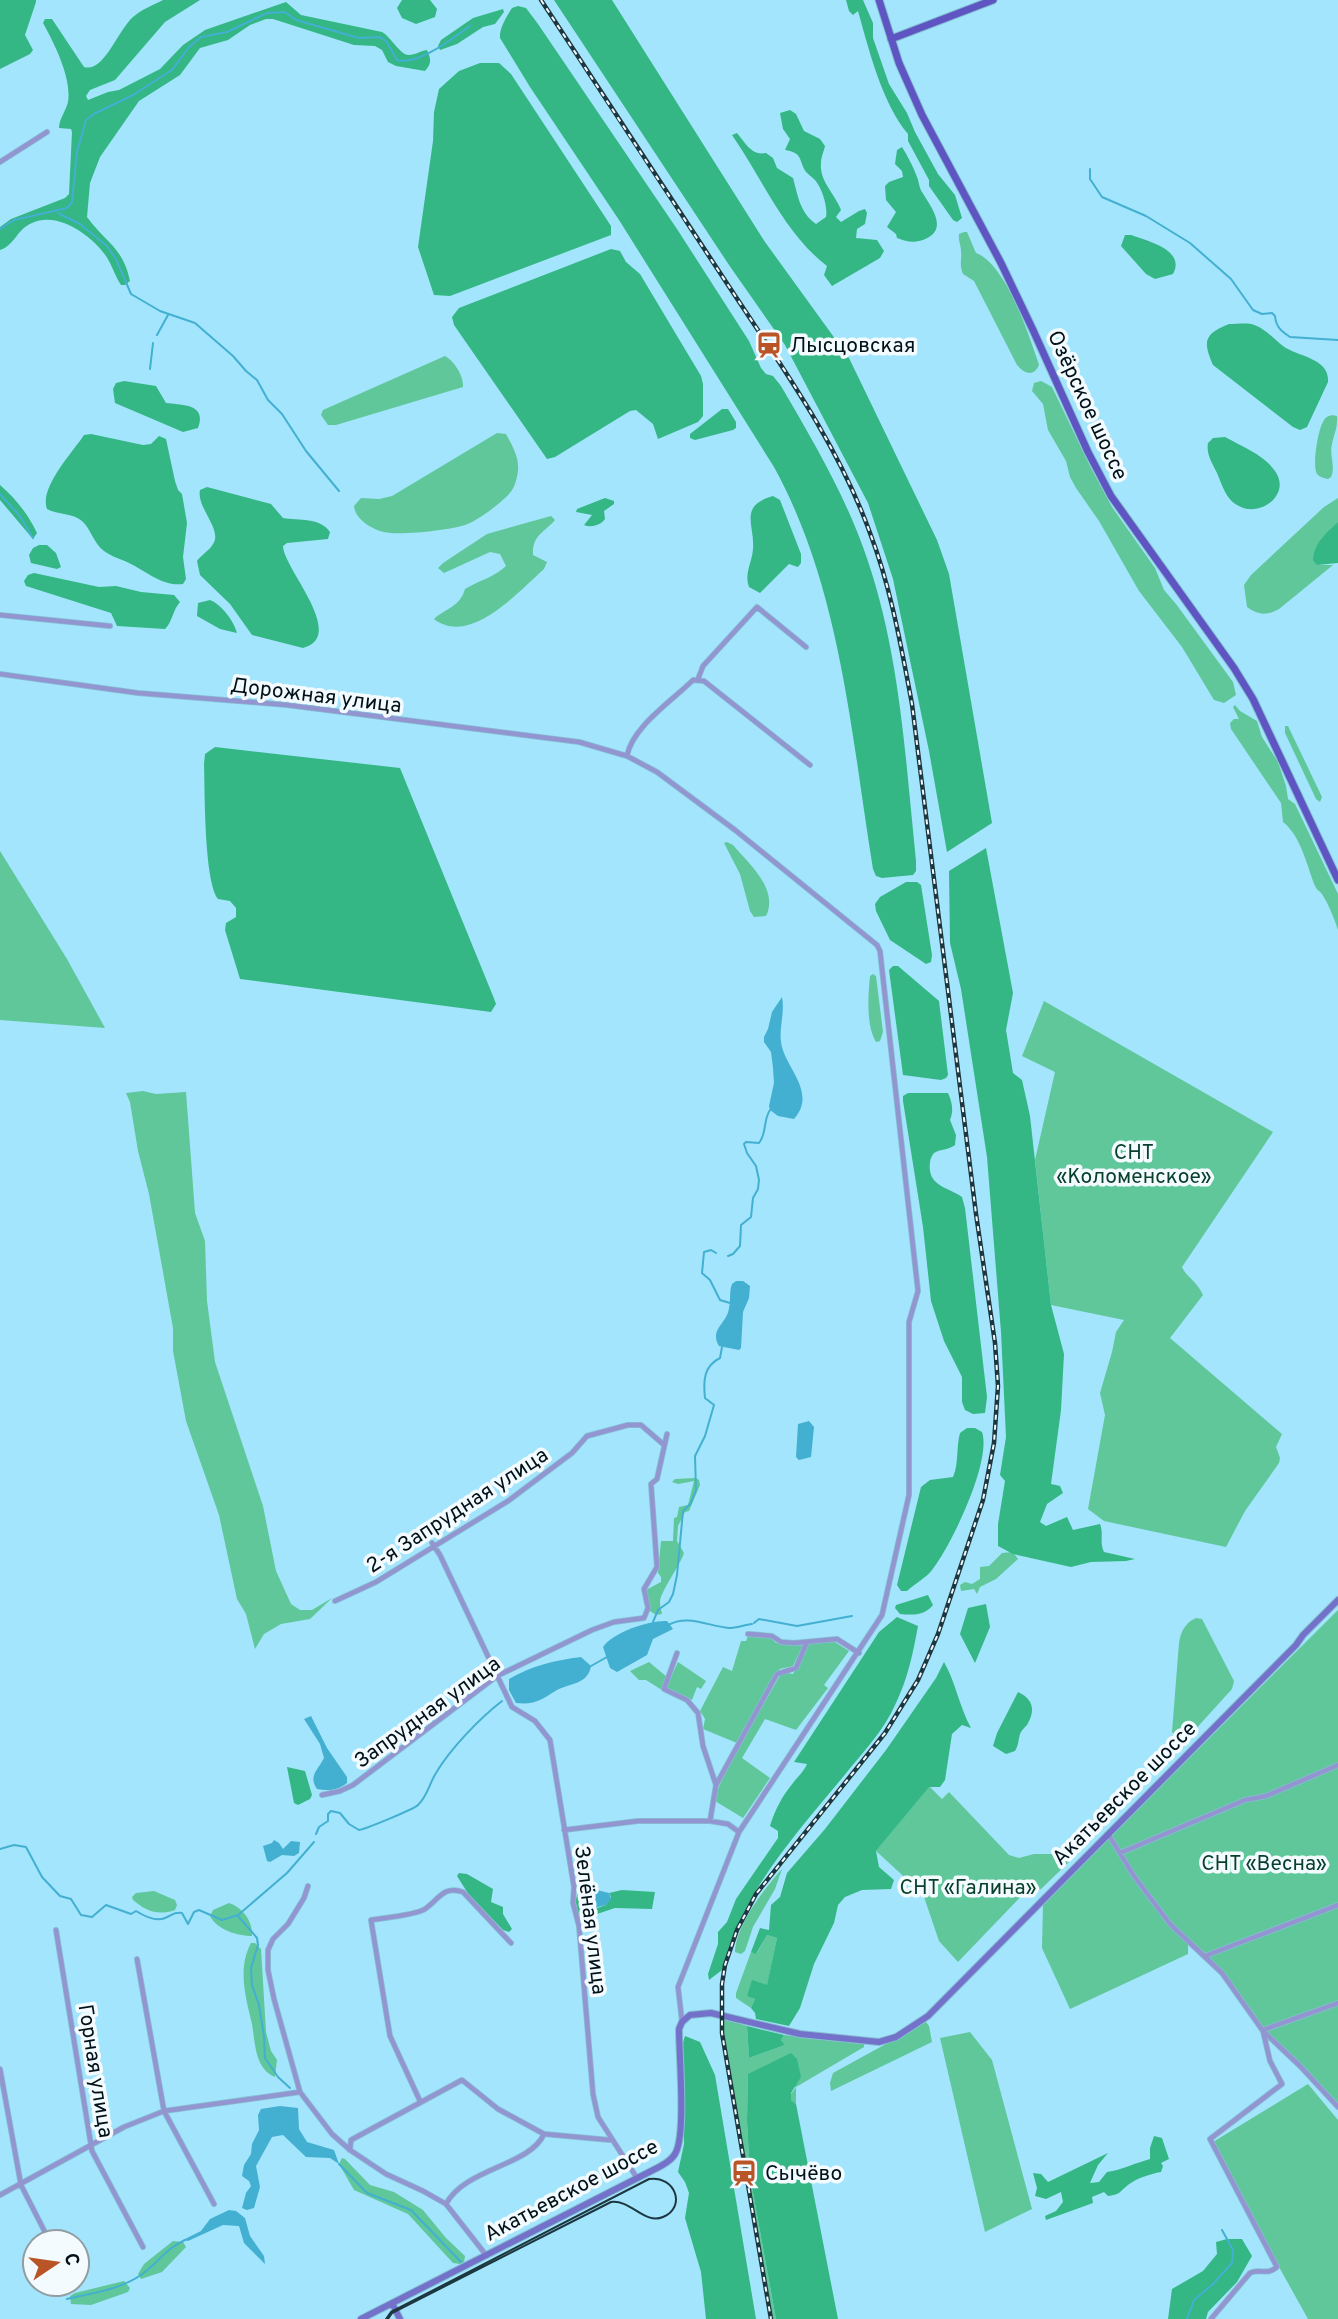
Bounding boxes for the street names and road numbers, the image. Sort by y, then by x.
street label: Озёрское шоссе [1040,327,1133,485]
street label: Дорожная улица [229,673,403,720]
street label: 2-я Запрудная улица [362,1442,554,1580]
street label: Запрудная улица [349,1651,506,1775]
street label: Акатьевское шоссе [1047,1716,1203,1872]
street label: Зелёная улица [567,1844,612,1996]
street label: Горная улица [71,2003,118,2140]
street label: Акатьевское шоссе [480,2134,663,2249]

